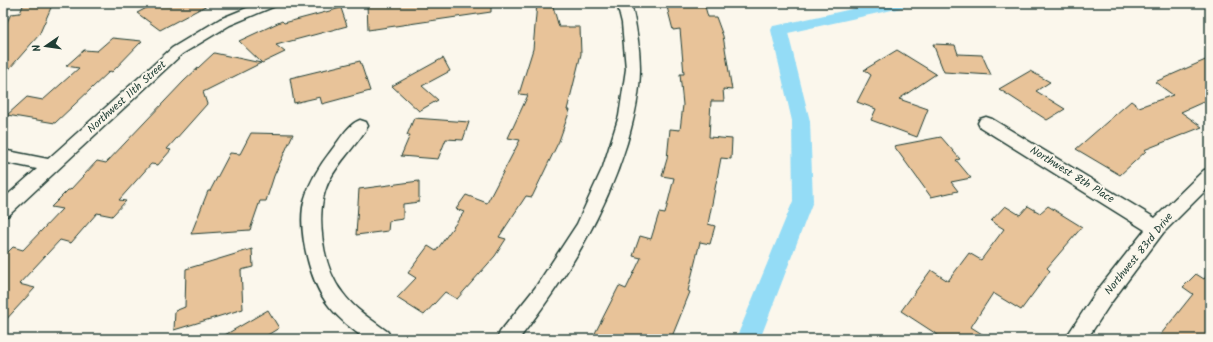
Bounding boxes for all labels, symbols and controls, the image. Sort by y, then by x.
north arrow [26,26,66,66]
text: N [28,43,47,53]
street label: Northwest 11th Street [83,56,171,138]
street label: Northwest 8th Place [1026,142,1118,208]
street label: Northwest 83rd Drive [1100,209,1178,299]

